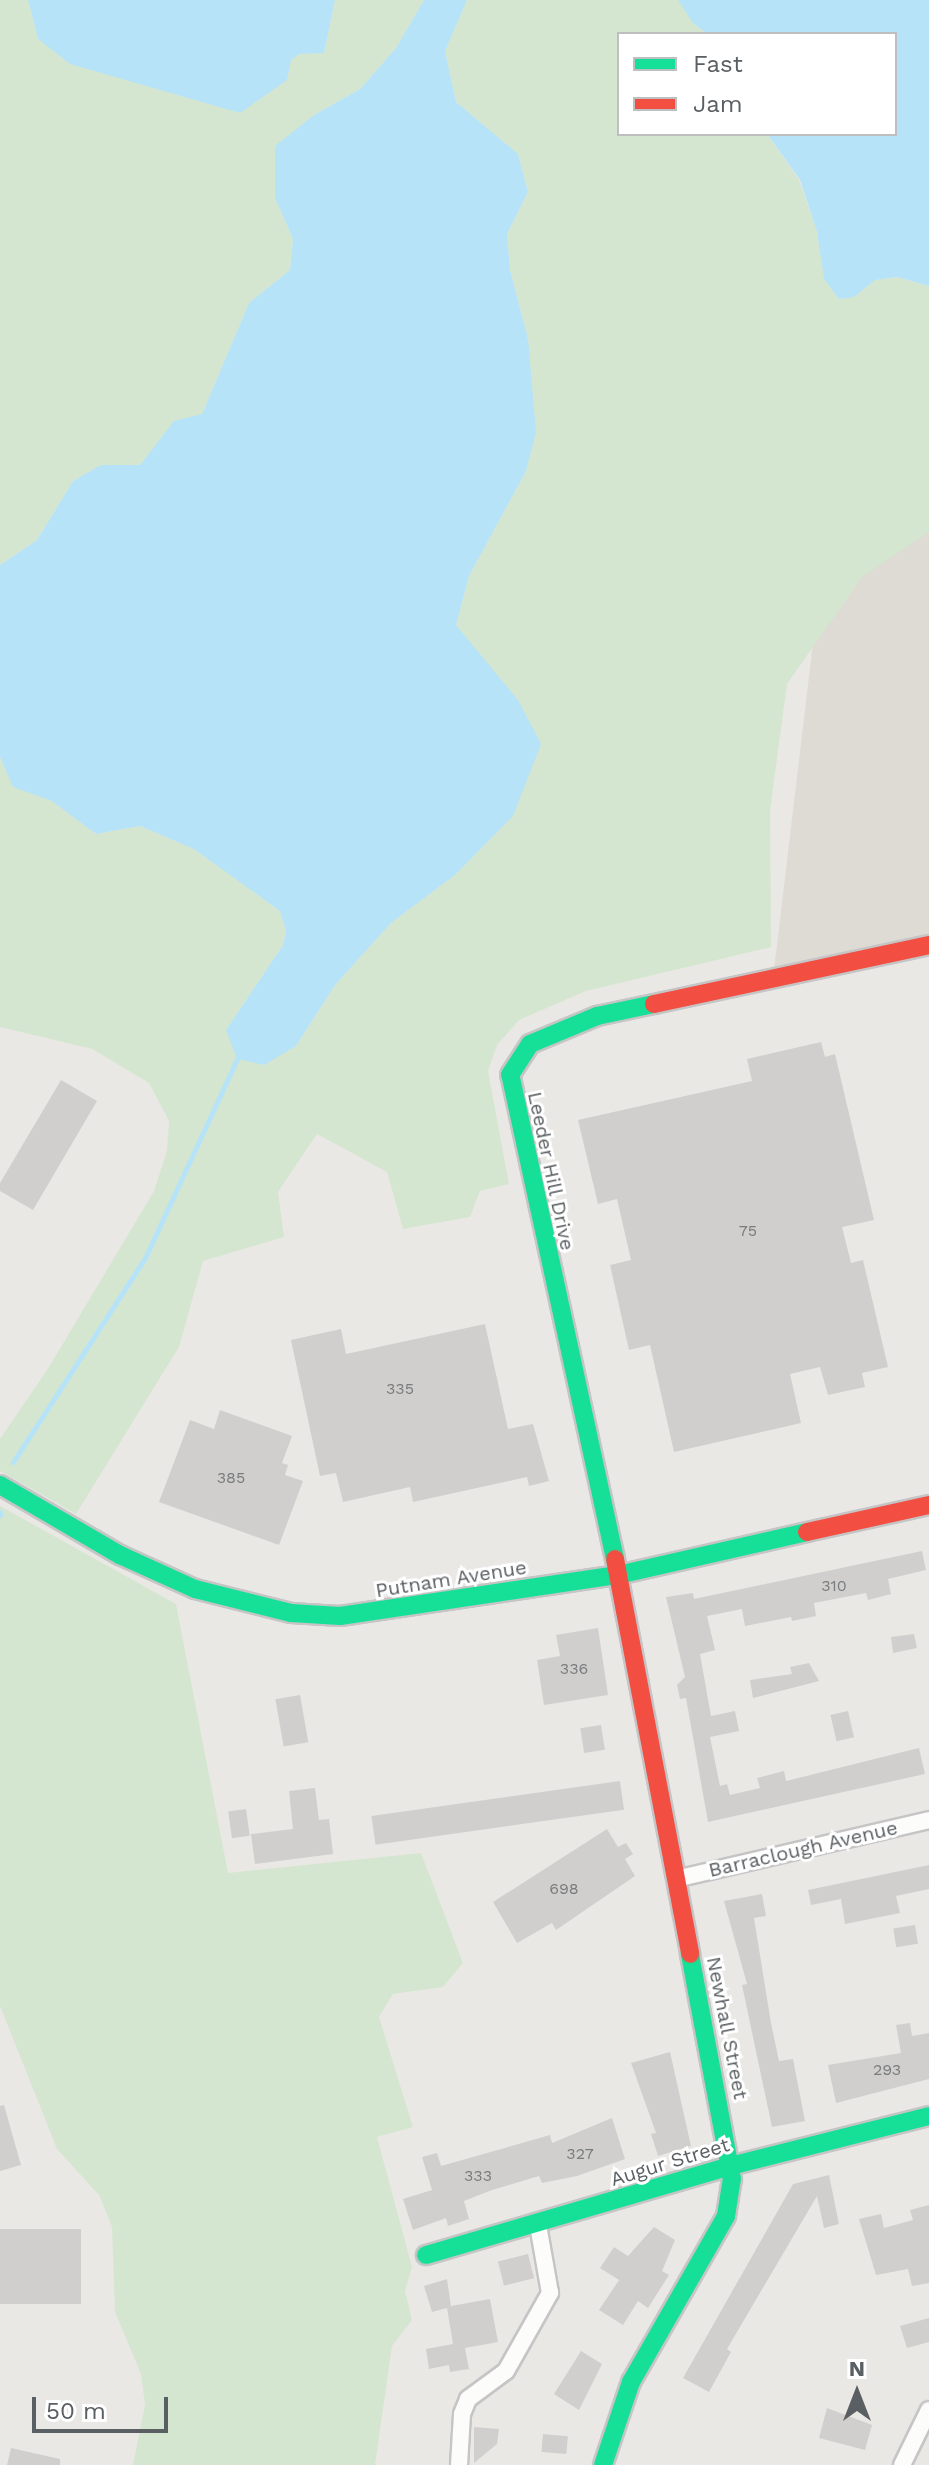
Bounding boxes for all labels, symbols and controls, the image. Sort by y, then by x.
legend [617,32,897,136]
text: Fast [693,50,743,78]
text: Jam [693,90,743,118]
street label: Leeder Hill Drive [522,1089,580,1253]
house number: 75 [739,1221,757,1241]
house number: 335 [386,1379,414,1399]
house number: 385 [217,1468,245,1488]
street label: Putnam Avenue [373,1555,529,1603]
house number: 310 [821,1576,847,1596]
house number: 336 [560,1659,588,1679]
street label: Barraclough Avenue [706,1815,900,1883]
house number: 698 [549,1879,579,1899]
street label: Newhall Street [701,1954,753,2102]
house number: 293 [873,2060,901,2080]
street label: Augur Street [607,2132,733,2192]
house number: 327 [566,2144,594,2164]
house number: 333 [464,2166,492,2186]
north arrow [817,2353,897,2433]
text: N [849,2356,865,2381]
scale bar [36,2381,172,2431]
text: 50 m [46,2397,106,2425]

